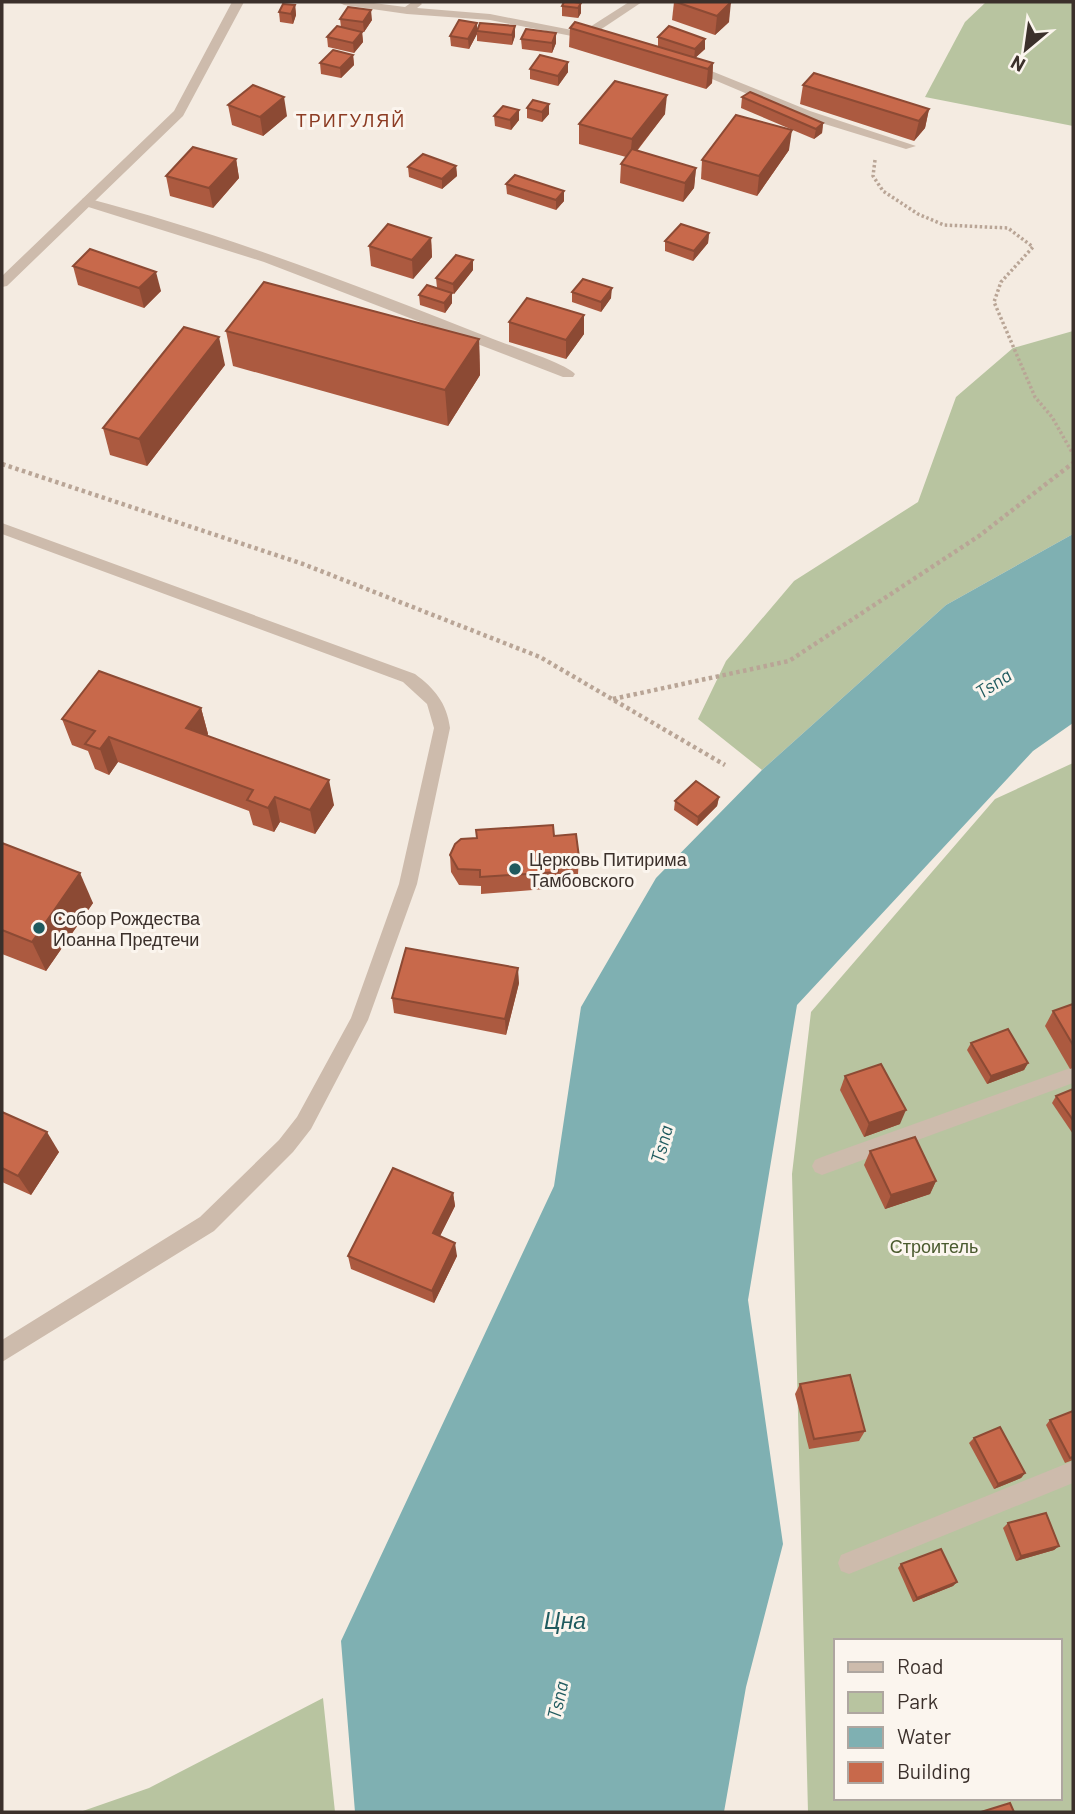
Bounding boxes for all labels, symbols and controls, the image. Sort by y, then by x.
north arrow [991,14,1061,84]
text: N [1006,51,1029,77]
district label: ТРИГУЛЯЙ [296,109,406,131]
water label: Tsna [971,663,1015,703]
place label: Церковь Питирима Тамбовского [529,848,688,891]
marker: Церковь Питирима Тамбовского [507,861,523,877]
place label: Собор Рождества Иоанна Предтечи [53,907,201,950]
marker: Собор Рождества Иоанна Предтечи [31,920,47,936]
water label: Tsna [645,1122,677,1166]
park label: Строитель [890,1235,978,1257]
water label: Цна [544,1606,586,1634]
legend [834,1639,1061,1800]
text: Road [897,1653,943,1678]
water label: Tsna [541,1679,573,1721]
text: Park [897,1688,938,1713]
text: Water [897,1723,952,1748]
text: Building [897,1758,971,1783]

